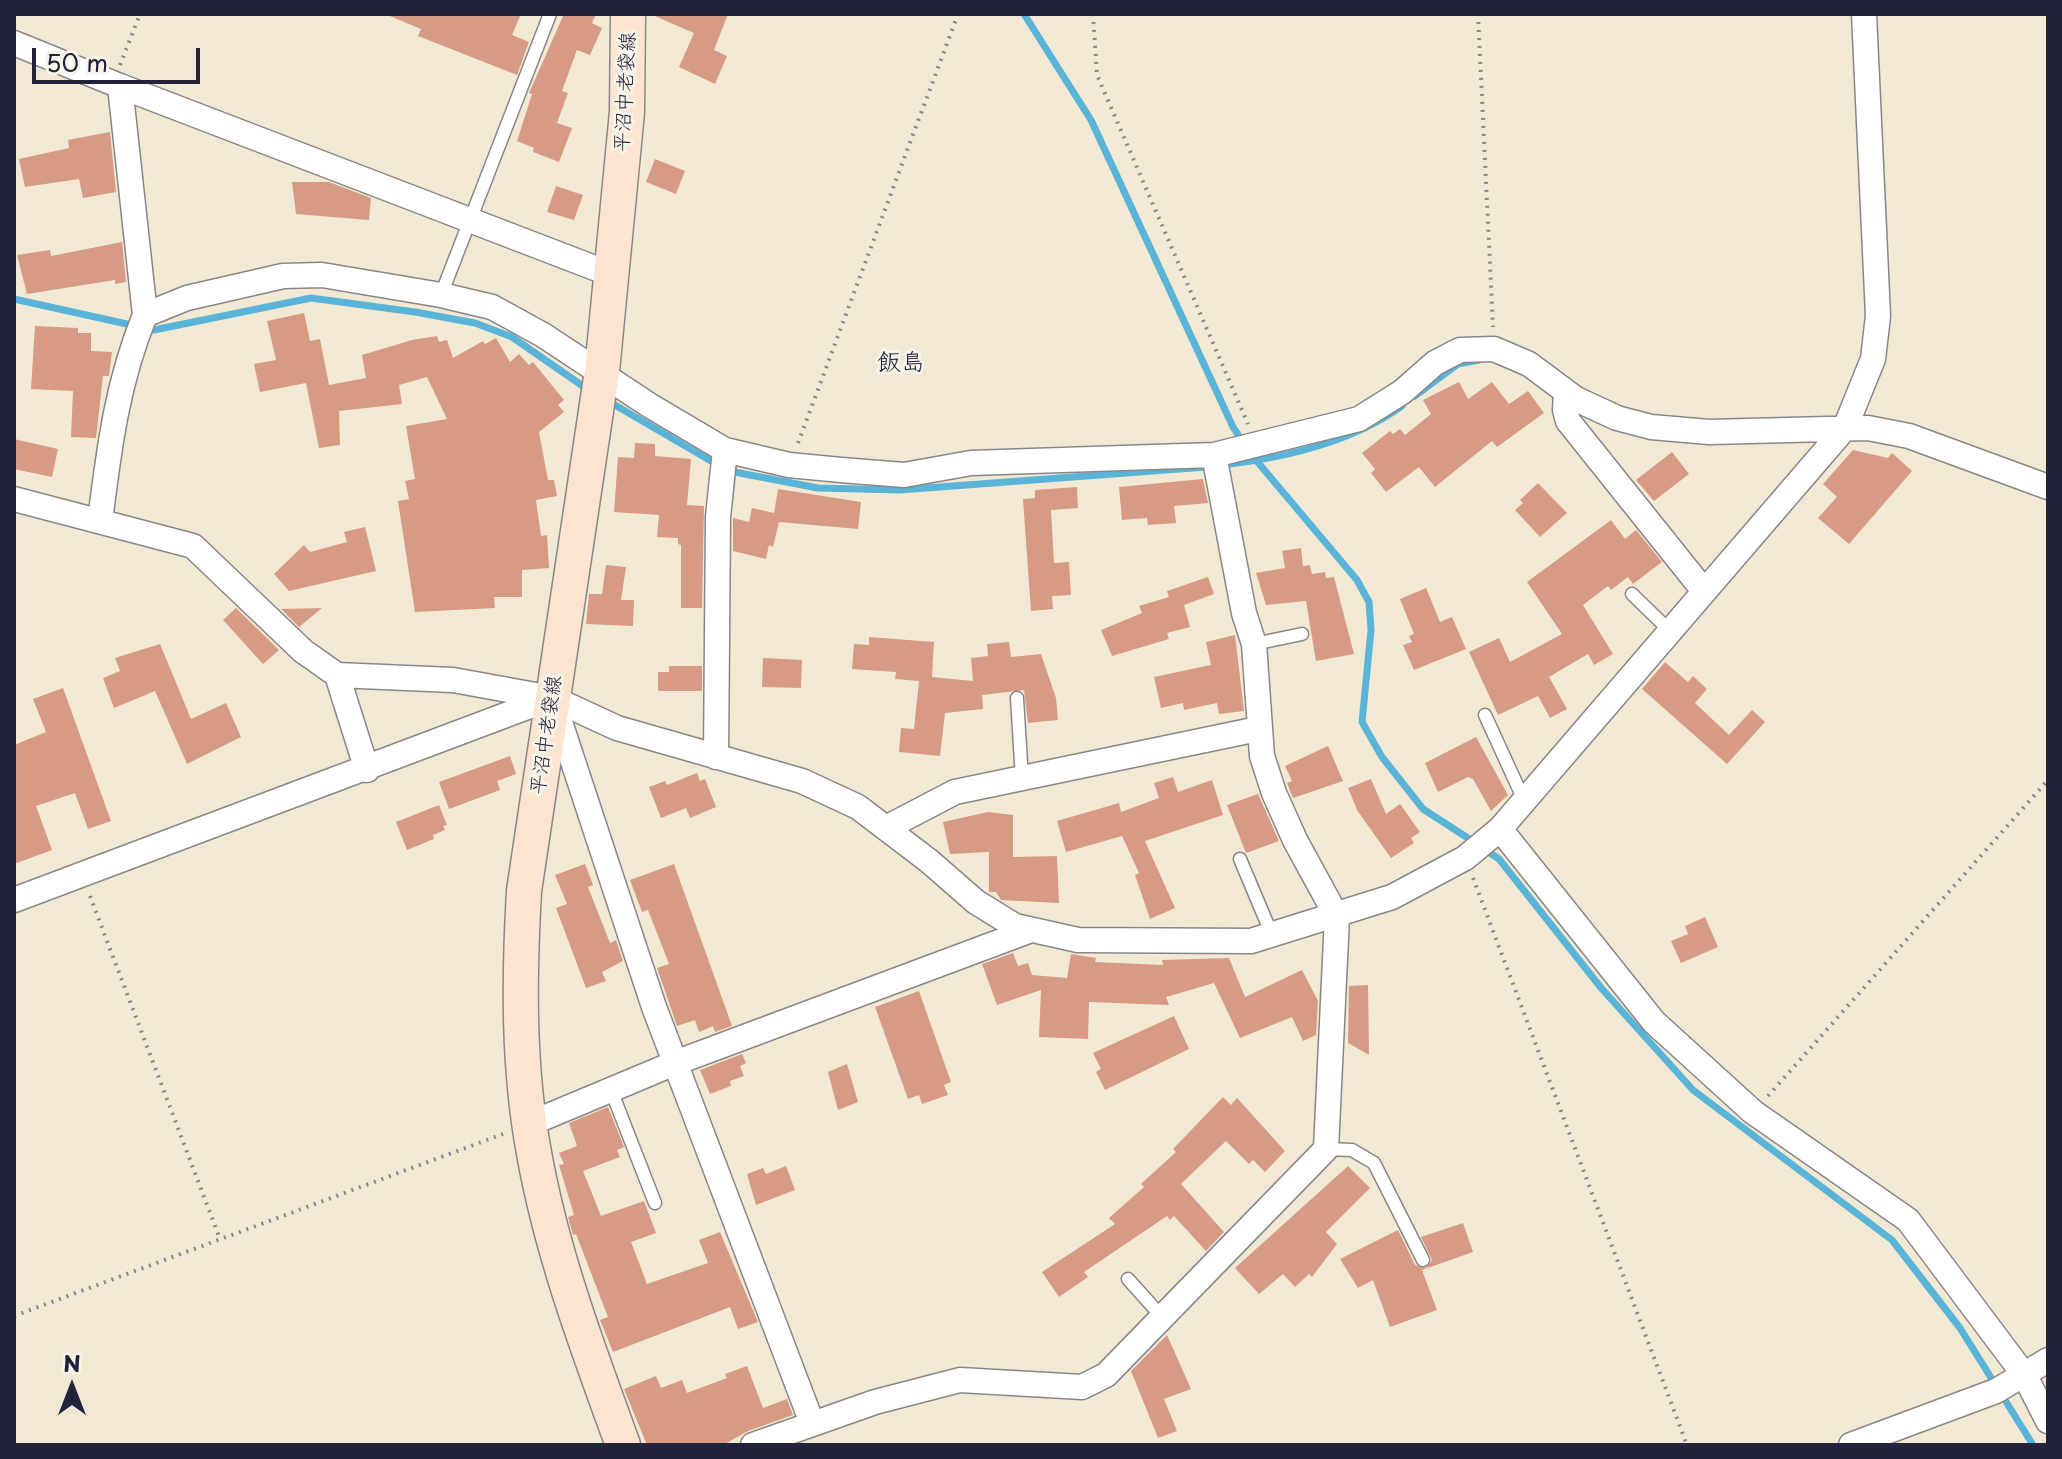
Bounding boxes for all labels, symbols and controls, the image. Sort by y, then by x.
street label: 平沼中老袋線 [611,31,641,153]
scale bar [36,32,204,82]
text: 50 m [46,44,108,80]
district label: 飯島 [877,349,925,377]
street label: 平沼中老袋線 [527,674,567,796]
text: N [63,1346,81,1379]
north arrow [32,1347,112,1427]

